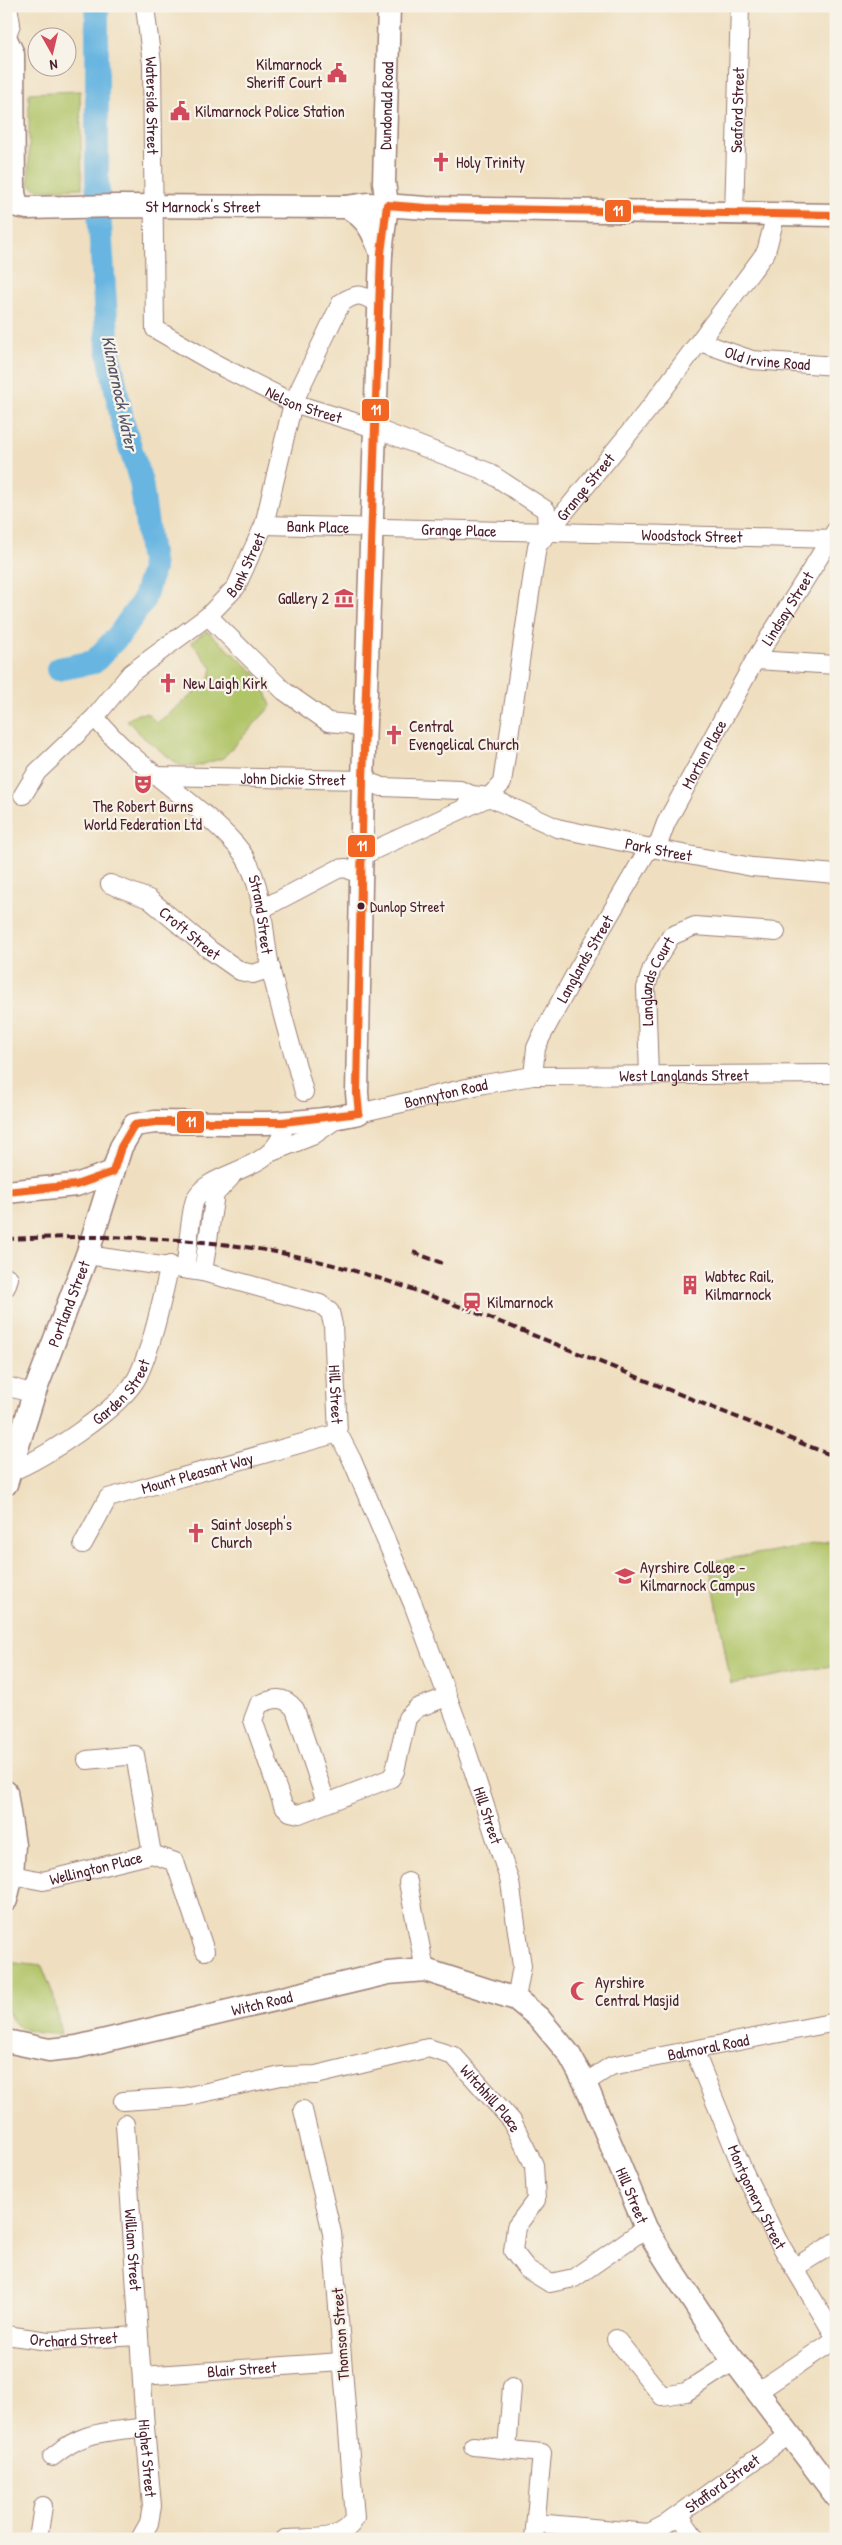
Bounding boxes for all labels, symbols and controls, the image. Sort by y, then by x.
north arrow [28,28,78,78]
place label: Kilmarnock Sheriff Court [246,53,322,93]
text: N [48,55,59,75]
street label: Waterside Street [140,56,164,155]
public building icon: Kilmarnock Sheriff Court [326,62,348,84]
street label: Dundonald Road [374,62,398,150]
street label: Seaford Street [725,66,749,153]
public building icon: Kilmarnock Police Station [169,100,191,122]
place label: Kilmarnock Police Station [195,100,345,122]
church icon: Holy Trinity [430,151,452,173]
place label: Holy Trinity [456,151,525,173]
street label: St Marnock's Street [145,195,261,218]
line badge: 11 [604,199,632,223]
text: 11 [613,201,623,220]
water label: Kilmarnock Water [96,333,145,455]
street label: Old Irvine Road [722,340,811,375]
street label: Nelson Street [262,380,345,429]
line badge: 11 [361,398,390,422]
text: 11 [371,400,381,419]
street label: Grange Street [551,448,620,525]
street label: Bank Place [286,515,350,538]
street label: Grange Place [421,518,498,542]
street label: Woodstock Street [641,523,743,548]
street label: Bank Street [221,528,270,602]
street label: Lindsay Street [756,567,819,649]
place label: Gallery 2 [278,587,330,609]
museum icon: Gallery 2 [333,587,355,609]
church icon: New Laigh Kirk [157,672,179,694]
place label: New Laigh Kirk [183,672,267,694]
place label: Central Evengelical Church [409,715,519,755]
street label: Morton Place [676,715,732,793]
church icon: Central Evengelical Church [383,724,405,746]
street label: John Dickie Street [240,767,346,791]
theatre icon: The Robert Burns World Federation Ltd [132,773,154,795]
place label: The Robert Burns World Federation Ltd [84,795,202,835]
street label: Park Street [623,832,694,867]
line badge: 11 [347,834,376,858]
text: 11 [357,836,367,855]
street label: Strand Street [243,872,279,956]
place label: Dunlop Street [370,896,446,917]
street label: Croft Street [155,901,225,965]
marker: Dunlop Street [356,901,366,911]
street label: Langlands Street [551,910,619,1006]
street label: Langlands Court [635,932,680,1026]
street label: West Langlands Street [619,1064,749,1086]
street label: Bonnyton Road [402,1073,489,1113]
line badge: 11 [176,1110,205,1134]
text: 11 [186,1112,196,1131]
street label: Portland Street [42,1257,95,1350]
place label: Wabtec Rail, Kilmarnock [705,1265,774,1305]
building icon: Wabtec Rail, Kilmarnock [679,1274,701,1296]
station icon: Kilmarnock [461,1291,483,1313]
place label: Kilmarnock [487,1291,553,1313]
street label: Garden Street [87,1355,155,1430]
street label: Hill Street [324,1364,349,1425]
street label: Mount Pleasant Way [139,1446,256,1499]
place label: Saint Joseph's Church [211,1513,292,1553]
church icon: Saint Joseph's Church [185,1522,207,1544]
place label: Ayrshire College - Kilmarnock Campus [640,1556,755,1596]
school or university icon: Ayrshire College - Kilmarnock Campus [614,1565,636,1587]
street label: Hill Street [468,1784,508,1847]
street label: Wellington Place [47,1846,145,1890]
place label: Ayrshire Central Masjid [595,1971,679,2011]
mosque icon: Ayrshire Central Masjid [569,1980,591,2002]
street label: Witch Road [229,1985,294,2021]
street label: Balmoral Road [665,2028,751,2066]
street label: Witchhill Place [455,2059,527,2136]
street label: Montgomery Street [723,2141,792,2254]
street label: Hill Street [611,2164,654,2227]
street label: William Street [120,2208,147,2292]
street label: Thomson Street [326,2287,354,2381]
street label: Orchard Street [28,2326,118,2352]
street label: Blair Street [206,2356,278,2382]
street label: Highet Street [134,2419,162,2498]
street label: Stafford Street [680,2449,764,2518]

